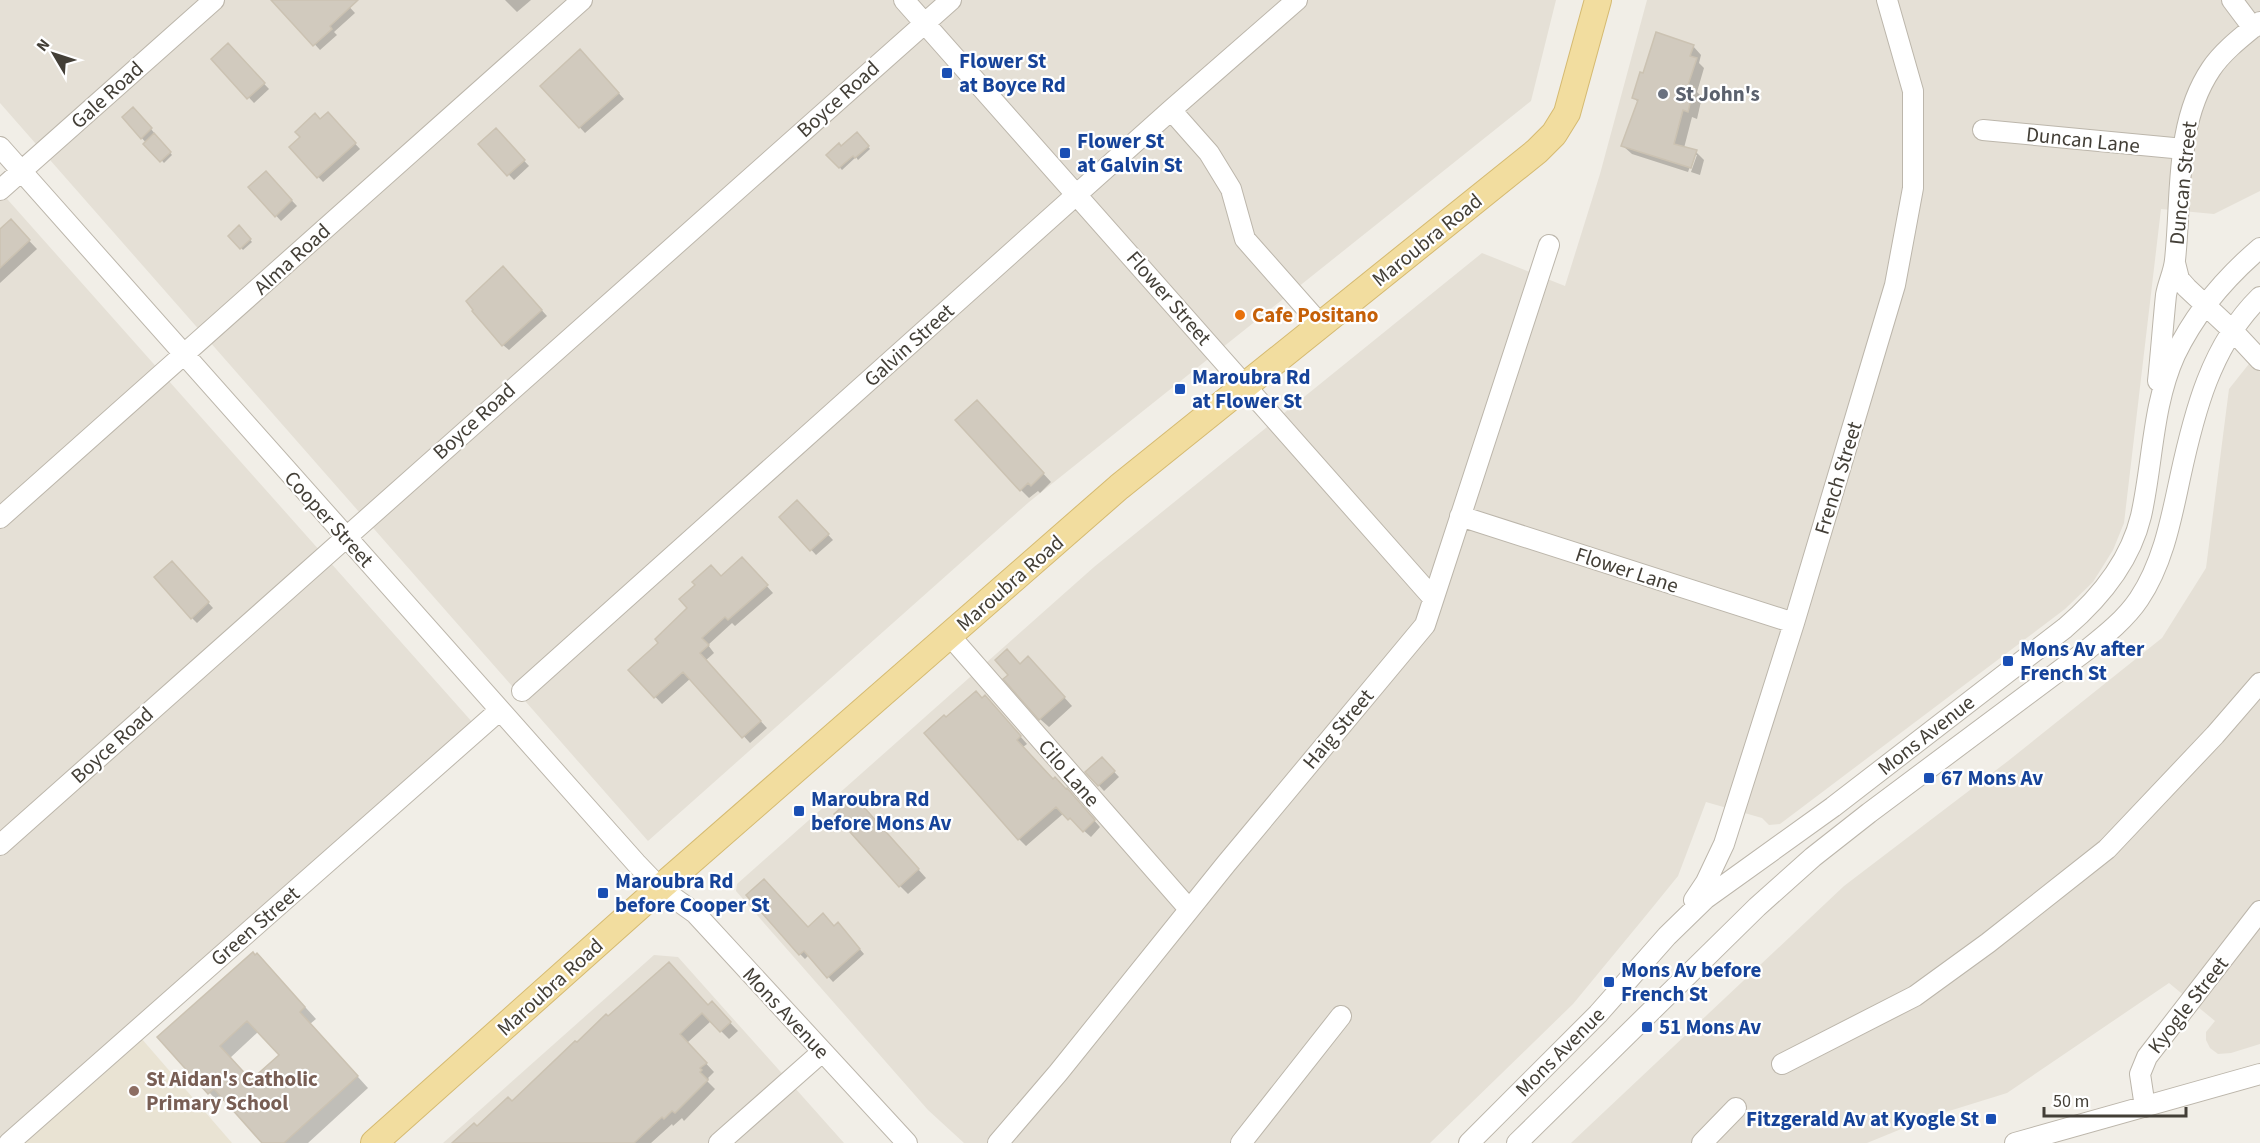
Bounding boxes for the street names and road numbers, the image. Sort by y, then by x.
street label: Gale Road [64,54,150,136]
street label: Boyce Road [790,54,886,144]
street label: Duncan Lane [2025,119,2141,161]
street label: Duncan Street [2162,120,2204,246]
street label: Maroubra Road [1365,186,1489,294]
street label: Alma Road [247,216,337,302]
street label: Flower Street [1119,244,1219,352]
street label: Galvin Street [857,296,961,394]
street label: Boyce Road [426,376,522,466]
street label: French Street [1807,418,1869,538]
street label: Cooper Street [277,464,381,574]
street label: Maroubra Road [950,528,1070,638]
street label: Flower Lane [1572,539,1682,601]
street label: Haig Street [1295,682,1381,776]
street label: Mons Avenue [1871,688,1981,782]
street label: Boyce Road [64,700,160,790]
street label: Cilo Lane [1031,733,1107,813]
street label: Green Street [204,879,306,973]
street label: Maroubra Road [490,931,610,1043]
street label: Kyogle Street [2140,950,2236,1060]
street label: Mons Avenue [736,960,836,1066]
street label: Mons Avenue [1508,1000,1612,1104]

